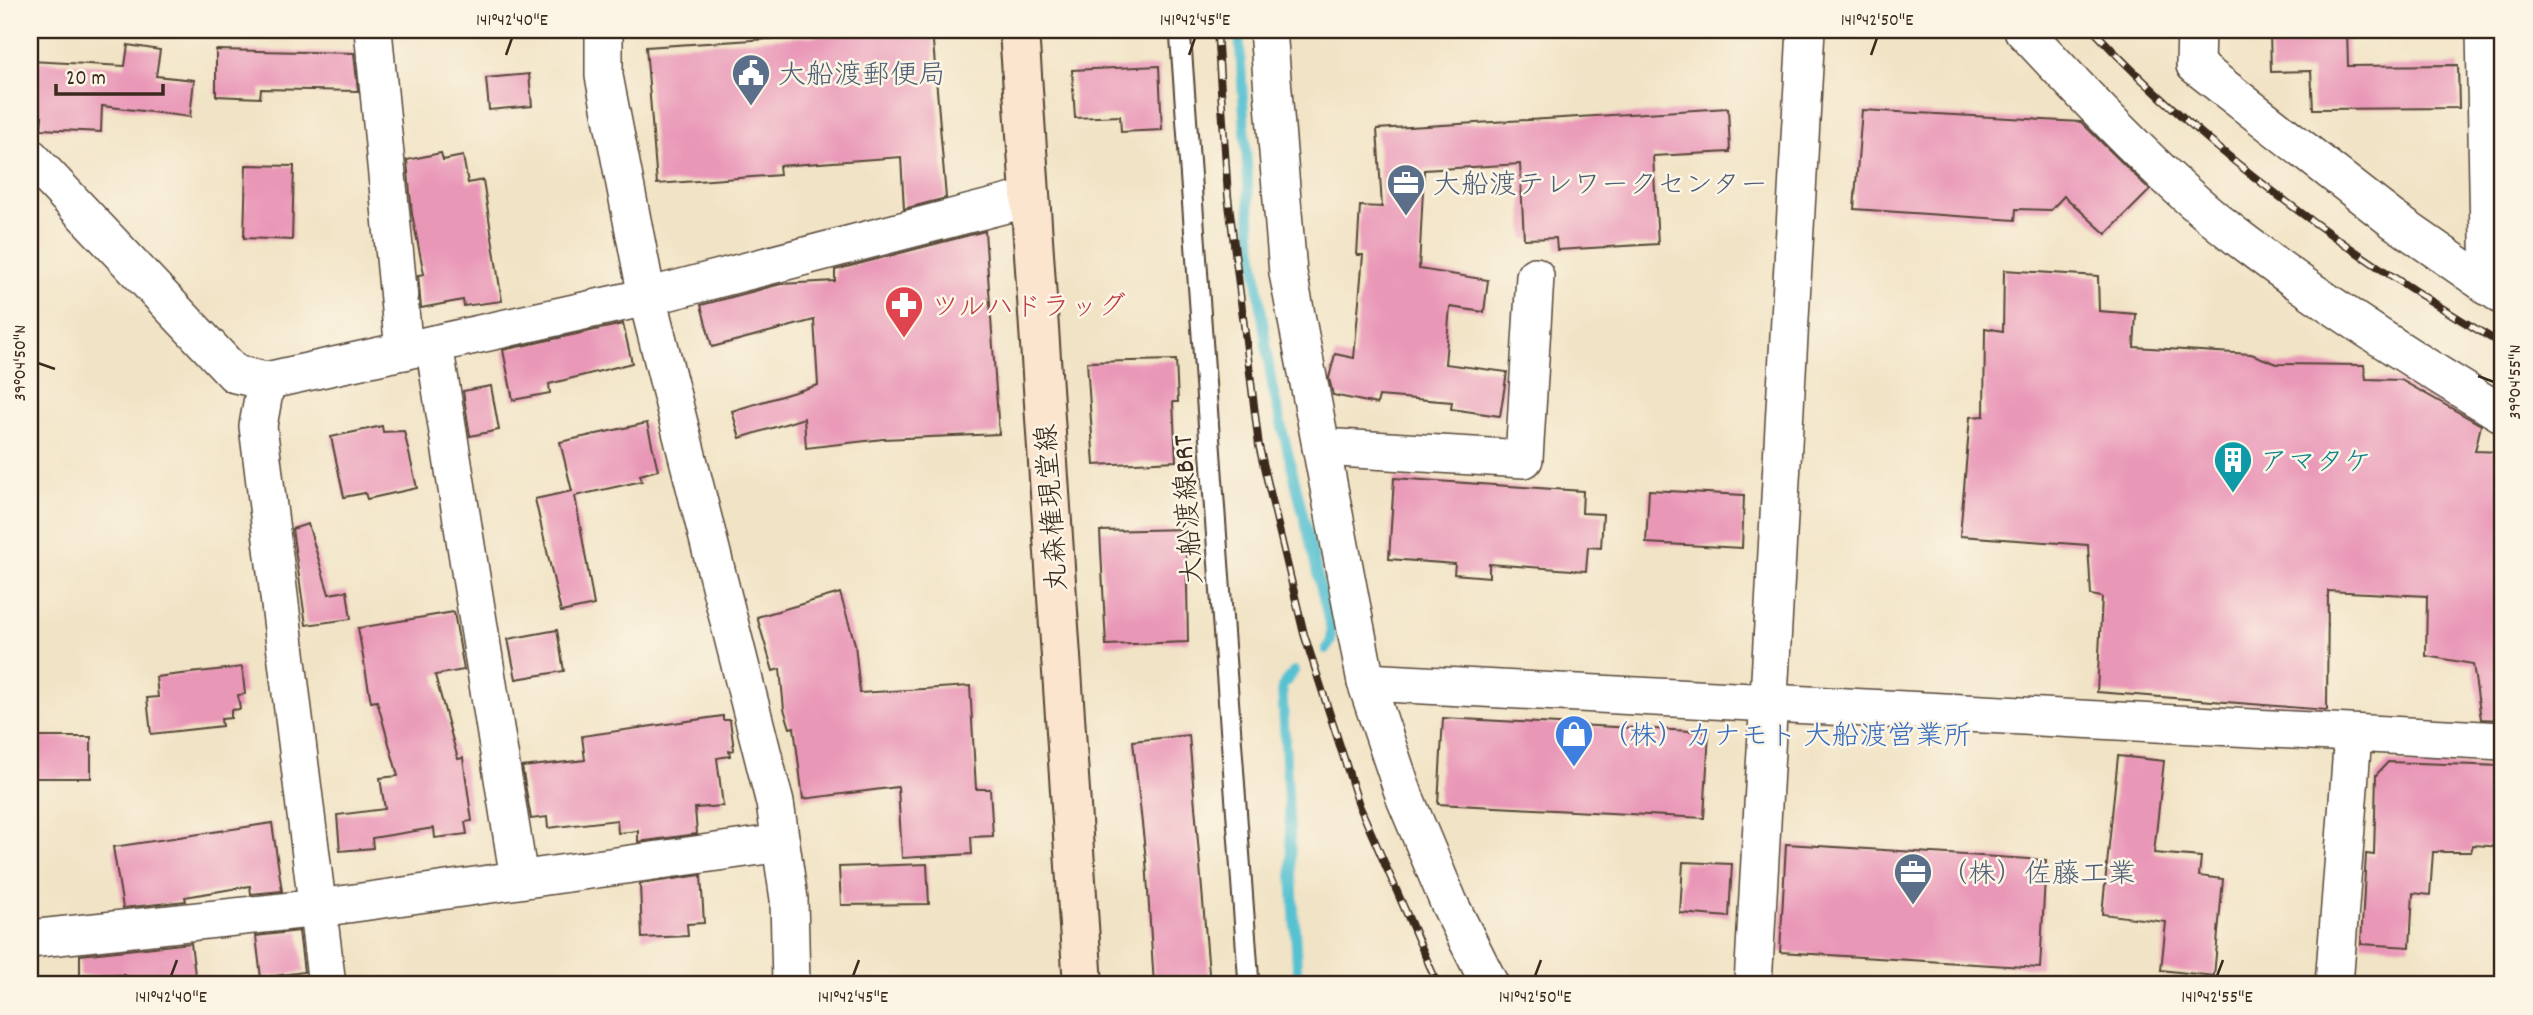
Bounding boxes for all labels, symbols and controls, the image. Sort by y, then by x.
text: 141°42'40"E [476,9,548,34]
text: 141°42'45"E [1160,9,1230,34]
text: 141°42'50"E [1841,9,1913,34]
scale bar [56,52,163,96]
public building icon: 大船渡郵便局 [730,52,772,107]
place label: 大船渡郵便局 [778,58,946,98]
text: 20 m [66,65,106,95]
office icon: 大船渡テレワークセンター [1385,162,1427,217]
place label: 大船渡テレワークセンター [1433,168,1768,208]
pharmacy icon: ツルハドラッグ [883,284,925,339]
place label: ツルハドラッグ [931,290,1126,330]
text: 39°04'50"N [9,325,34,401]
text: 39°04'55"N [2504,345,2529,419]
street label: 丸森権現堂線 [1029,422,1081,593]
street label: 大船渡線BRT [1166,433,1216,586]
building icon: アマタケ [2212,439,2254,494]
place label: アマタケ [2260,445,2372,485]
shop icon: （株）カナモト 大船渡営業所 [1553,713,1595,768]
place label: （株）カナモト 大船渡営業所 [1601,719,1971,759]
office icon: （株）佐藤工業 [1892,851,1934,906]
place label: （株）佐藤工業 [1940,857,2136,897]
text: 141°42'40"E [135,986,207,1011]
text: 141°42'45"E [818,986,888,1011]
text: 141°42'50"E [1499,986,1571,1011]
text: 141°42'55"E [2181,986,2253,1011]

